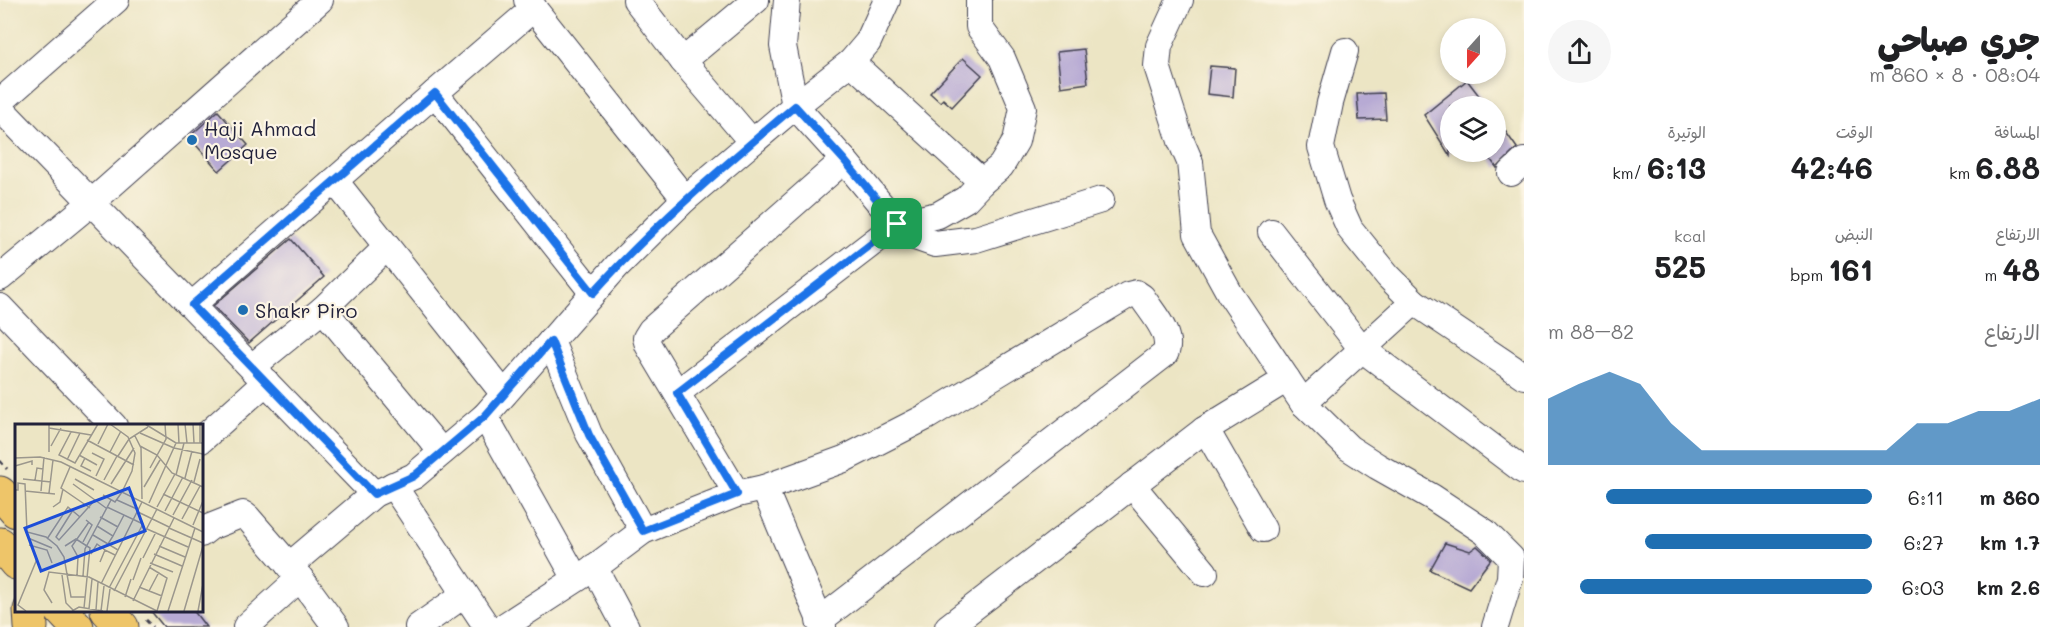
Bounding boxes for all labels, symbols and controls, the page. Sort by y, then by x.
text: جري صباحي [1878,17,2040,60]
north arrow [1440,18,1506,84]
map controls [1440,18,1506,162]
button: share [1548,20,1611,83]
text: 08:04 · 8 × 860 m [1869,61,2040,87]
button: layers [1440,96,1506,162]
place label: Haji Ahmad Mosque [204,115,316,164]
text: الوتيرة [1667,121,1706,142]
text: الوقت [1836,121,1873,142]
text: المسافة [1994,121,2040,142]
marker: Haji Ahmad Mosque [185,133,199,147]
text: 6:13 [1647,147,1706,187]
text: 42:46 [1791,147,1873,187]
text: 6.88 [1975,147,2040,187]
text: /km [1612,162,1647,183]
text: km [1949,162,1975,183]
pin [871,198,922,249]
icon: arrive [880,207,913,240]
text: النبض [1835,223,1873,244]
text: الارتفاع [1995,223,2040,244]
text: kcal [1674,225,1706,246]
text: 525 [1654,246,1706,286]
text: 161 [1828,249,1873,289]
text: 48 [2002,249,2040,289]
text: bpm [1790,264,1828,285]
text: m [1984,264,2002,285]
place label: Shakr Piro [255,297,357,323]
marker: Shakr Piro [236,303,250,317]
text: 82–88 m [1548,318,1634,344]
text: الارتفاع [1984,319,2040,345]
inset map [15,424,202,612]
text: 6:11 [1908,484,1944,510]
text: 860 m [1980,484,2040,510]
text: 6:27 [1903,529,1944,555]
text: 1.7 km [1980,529,2040,555]
text: 6:03 [1902,574,1944,600]
text: 2.6 km [1977,574,2040,600]

